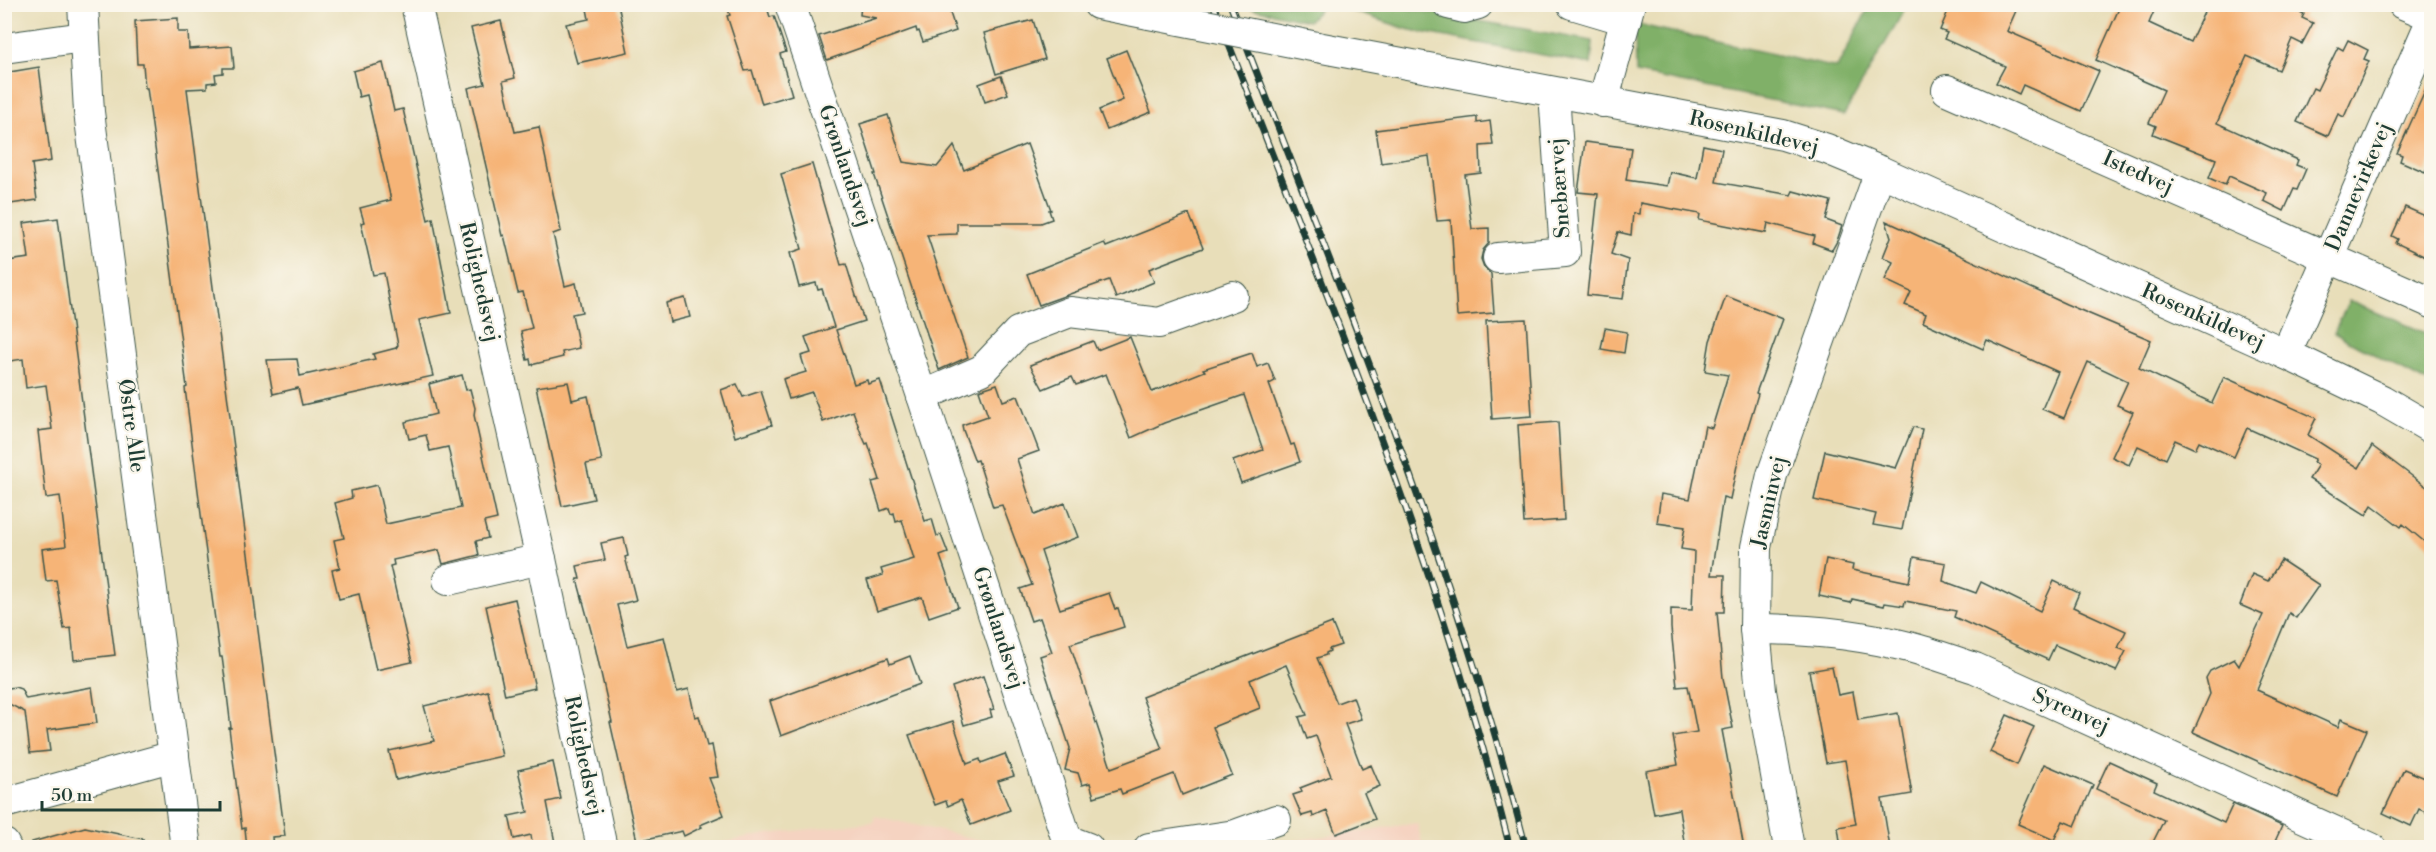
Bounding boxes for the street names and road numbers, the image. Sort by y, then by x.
street label: Grønlandsvej [812,102,878,230]
street label: Rosenkildevej [1686,105,1822,161]
street label: Dannevirkevej [2320,119,2398,255]
street label: Snebærvej [1544,137,1576,239]
street label: Istedvej [2098,146,2178,200]
street label: Rolighedsvej [453,219,505,345]
street label: Rosenkildevej [2137,278,2269,356]
street label: Østre Alle [112,378,150,474]
street label: Jasminvej [1746,453,1792,552]
street label: Grønlandsvej [966,564,1030,692]
street label: Syrenvej [2029,683,2113,739]
street label: Rolighedsvej [558,693,608,819]

